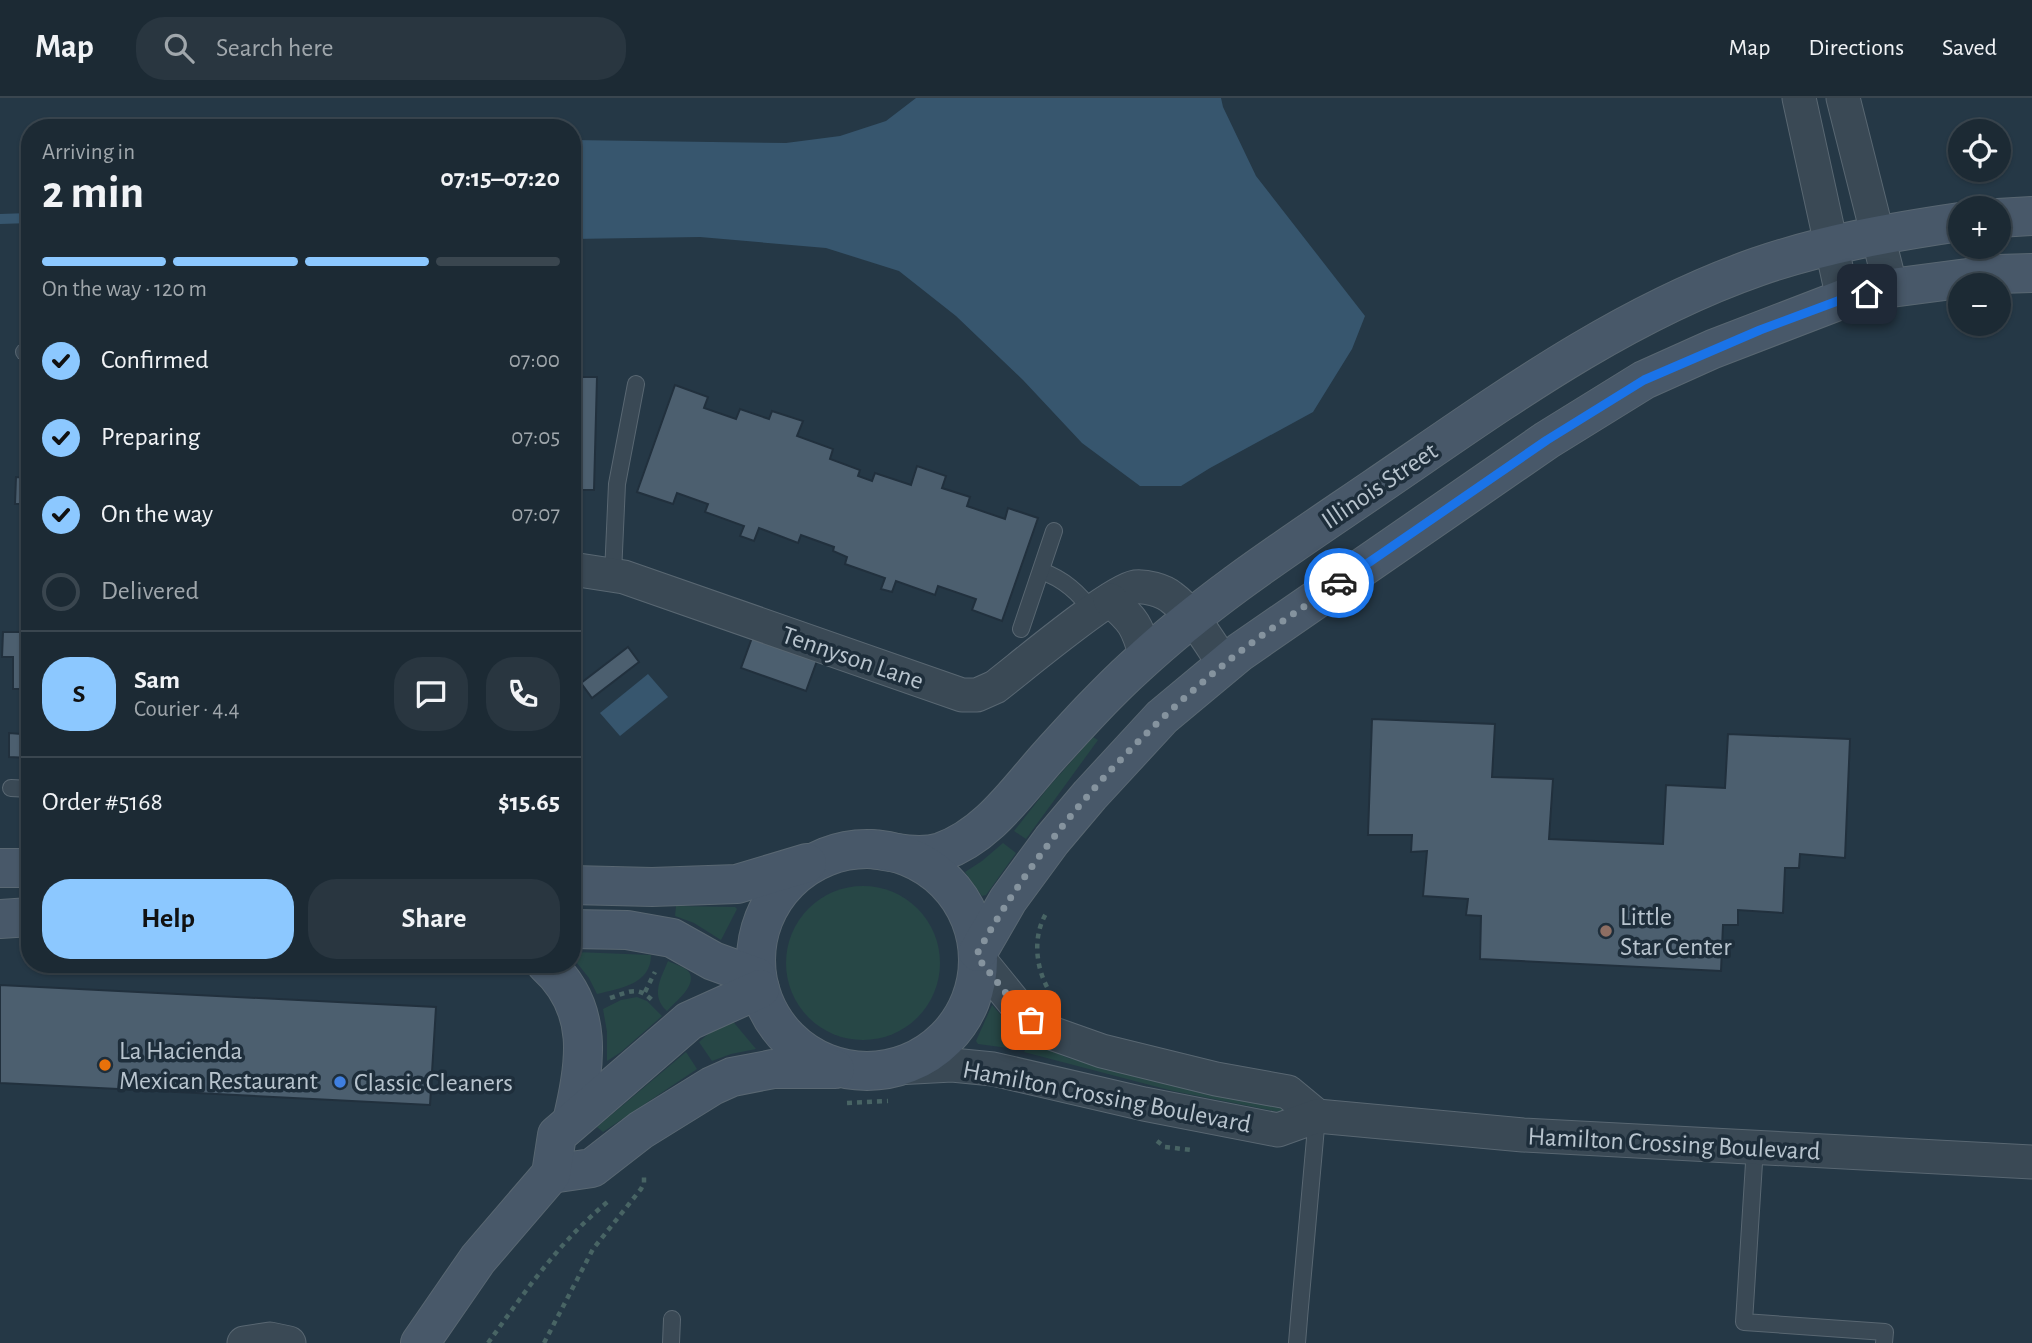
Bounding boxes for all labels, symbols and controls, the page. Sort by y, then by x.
search box [136,17,626,80]
icon: search [160,29,198,67]
text: Map [35,31,94,64]
text: Search here [216,35,334,61]
text: Map [1728,36,1770,60]
text: Directions [1808,36,1904,60]
text: Saved [1942,36,1997,60]
map controls [1948,119,2011,336]
button: locate [1948,119,2011,182]
text: Arriving in [42,141,135,164]
text: 07:15–07:20 [440,165,560,191]
text: 2 min [42,170,144,216]
button: + [1948,196,2011,259]
pin [1837,264,1897,324]
button: − [1948,273,2011,336]
icon: home [1848,275,1886,313]
text: On the way · 120 m [42,278,207,301]
icon: check [42,342,80,380]
text: Confirmed [101,347,209,373]
text: 07:00 [509,349,560,372]
icon: check [42,419,80,457]
text: Preparing [101,424,200,450]
text: 07:05 [511,426,560,449]
street label: Illinois Street [1317,438,1442,534]
icon: check [42,496,80,534]
text: On the way [101,501,213,527]
text: 07:07 [511,503,560,526]
courier [1304,548,1374,618]
icon: car [1320,564,1358,602]
text: Delivered [101,578,199,604]
street label: Tennyson Lane [778,622,927,694]
button: chat [394,657,468,731]
button: phone [486,657,560,731]
text: Sam [134,667,180,693]
text: S [73,681,85,707]
text: Courier · 4.4 [134,698,240,721]
text: Order #5168 [42,789,163,815]
text: $15.65 [498,789,560,815]
button: Help [42,879,294,959]
button: Share [308,879,560,959]
place label: Little Star Center [1620,904,1732,960]
marker: Little Star Center [1598,923,1614,939]
pin [1001,990,1061,1050]
icon: bag [1012,1001,1050,1039]
place label: La Hacienda Mexican Restaurant [119,1038,318,1094]
street label: Hamilton Crossing Boulevard [961,1056,1253,1138]
marker: La Hacienda Mexican Restaurant [97,1057,113,1073]
place label: Classic Cleaners [354,1070,513,1096]
marker: Classic Cleaners [332,1074,348,1090]
street label: Hamilton Crossing Boulevard [1527,1123,1821,1165]

